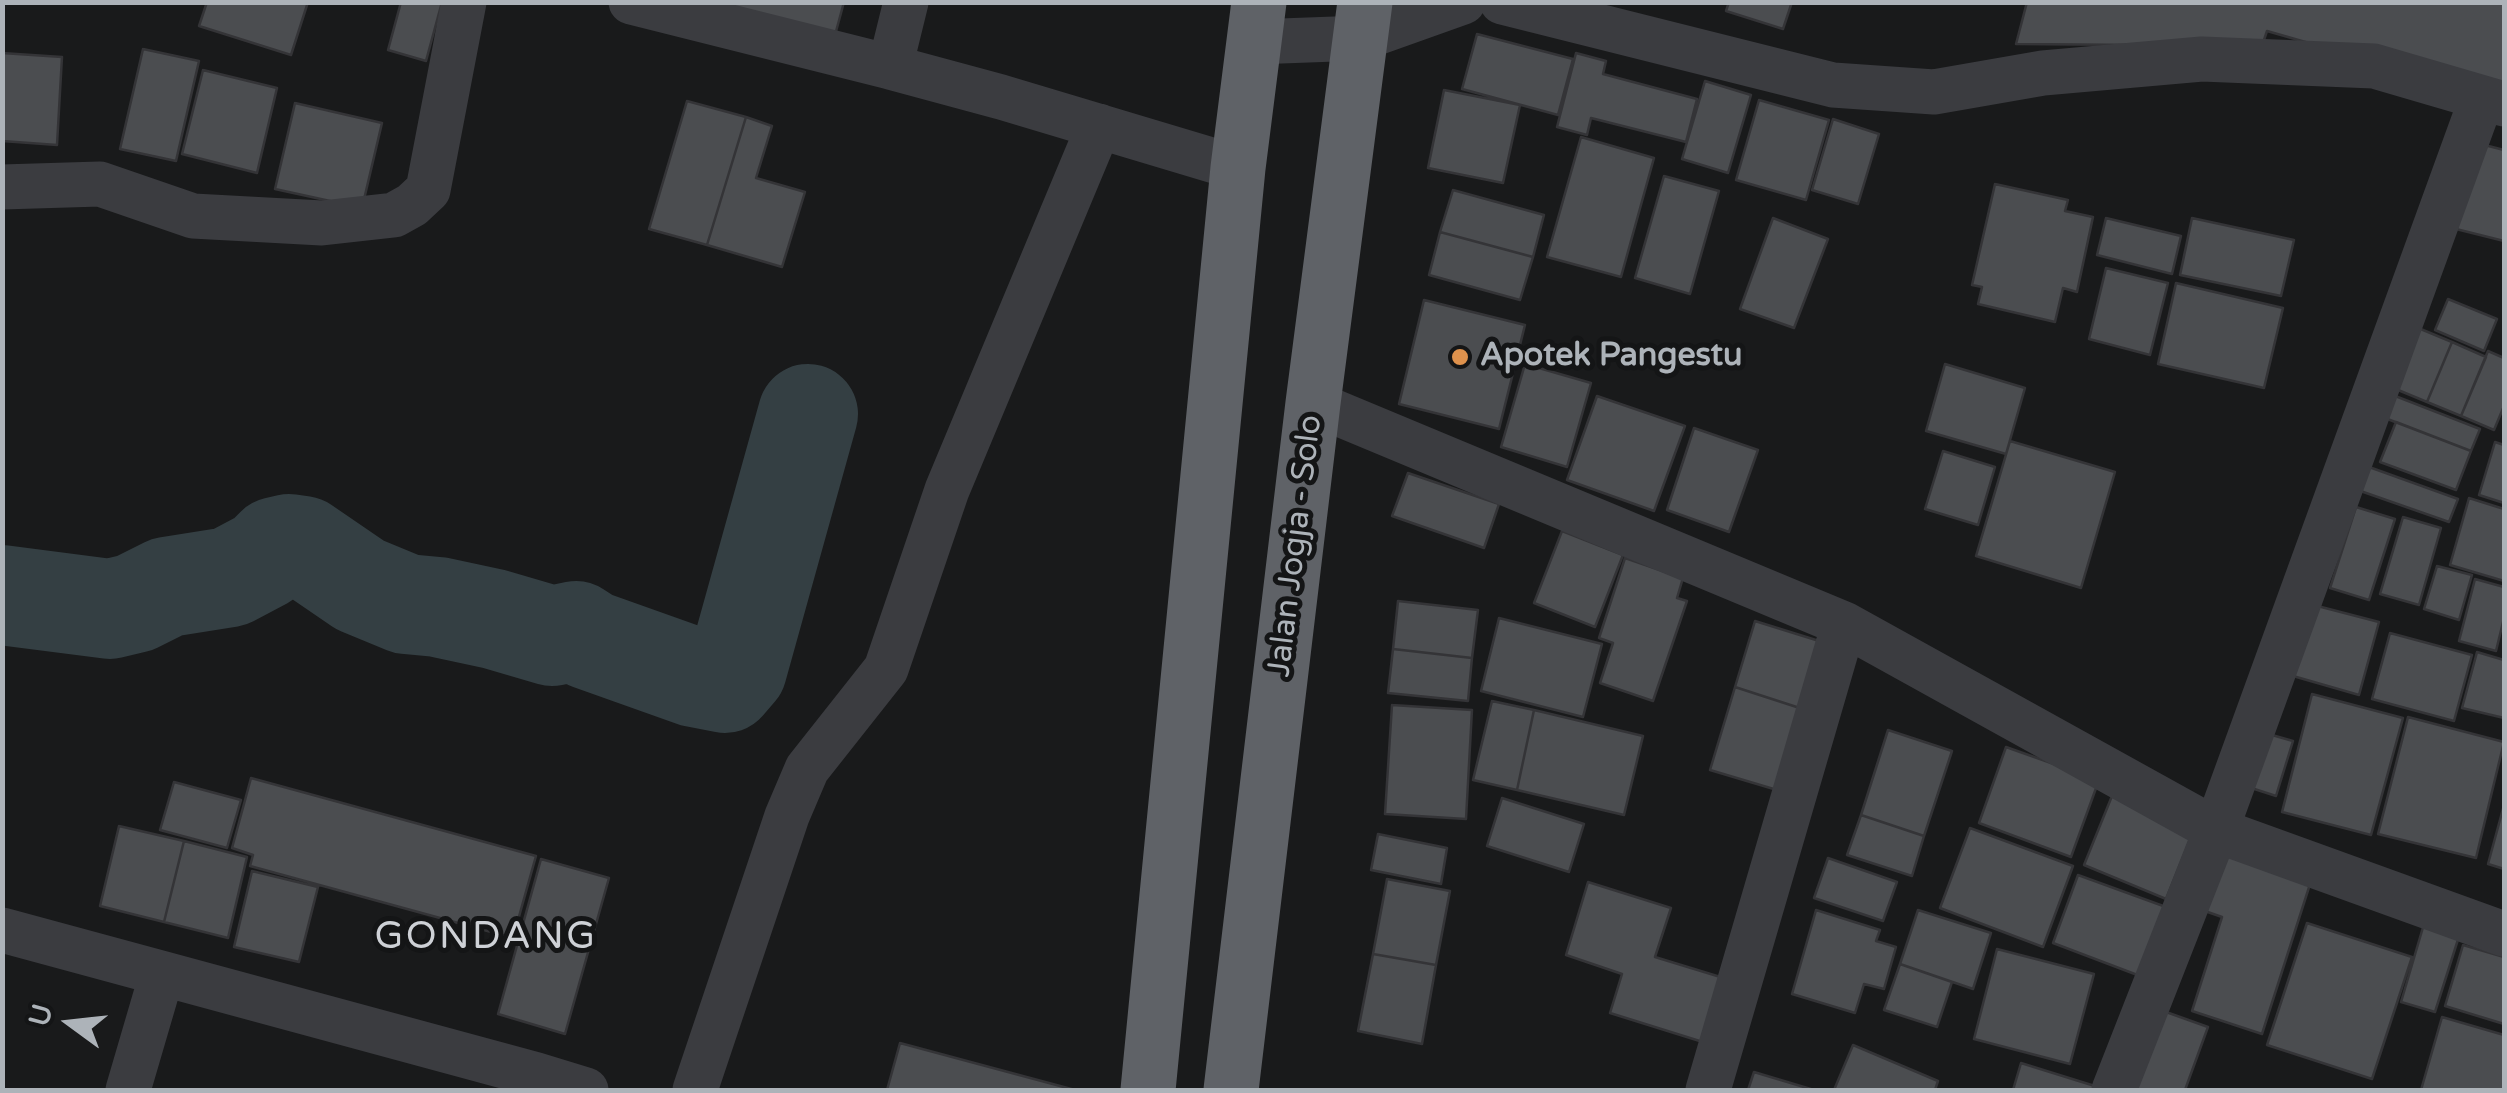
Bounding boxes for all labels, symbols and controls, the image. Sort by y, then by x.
place label: Apotek Pangestu [1480,338,1742,376]
marker: Apotek Pangestu [1449,346,1471,368]
street label: Jalan Jogja - Solo [1261,413,1331,679]
district label: GONDANG [374,915,598,961]
north arrow [20,973,120,1073]
text: U [22,1001,60,1030]

